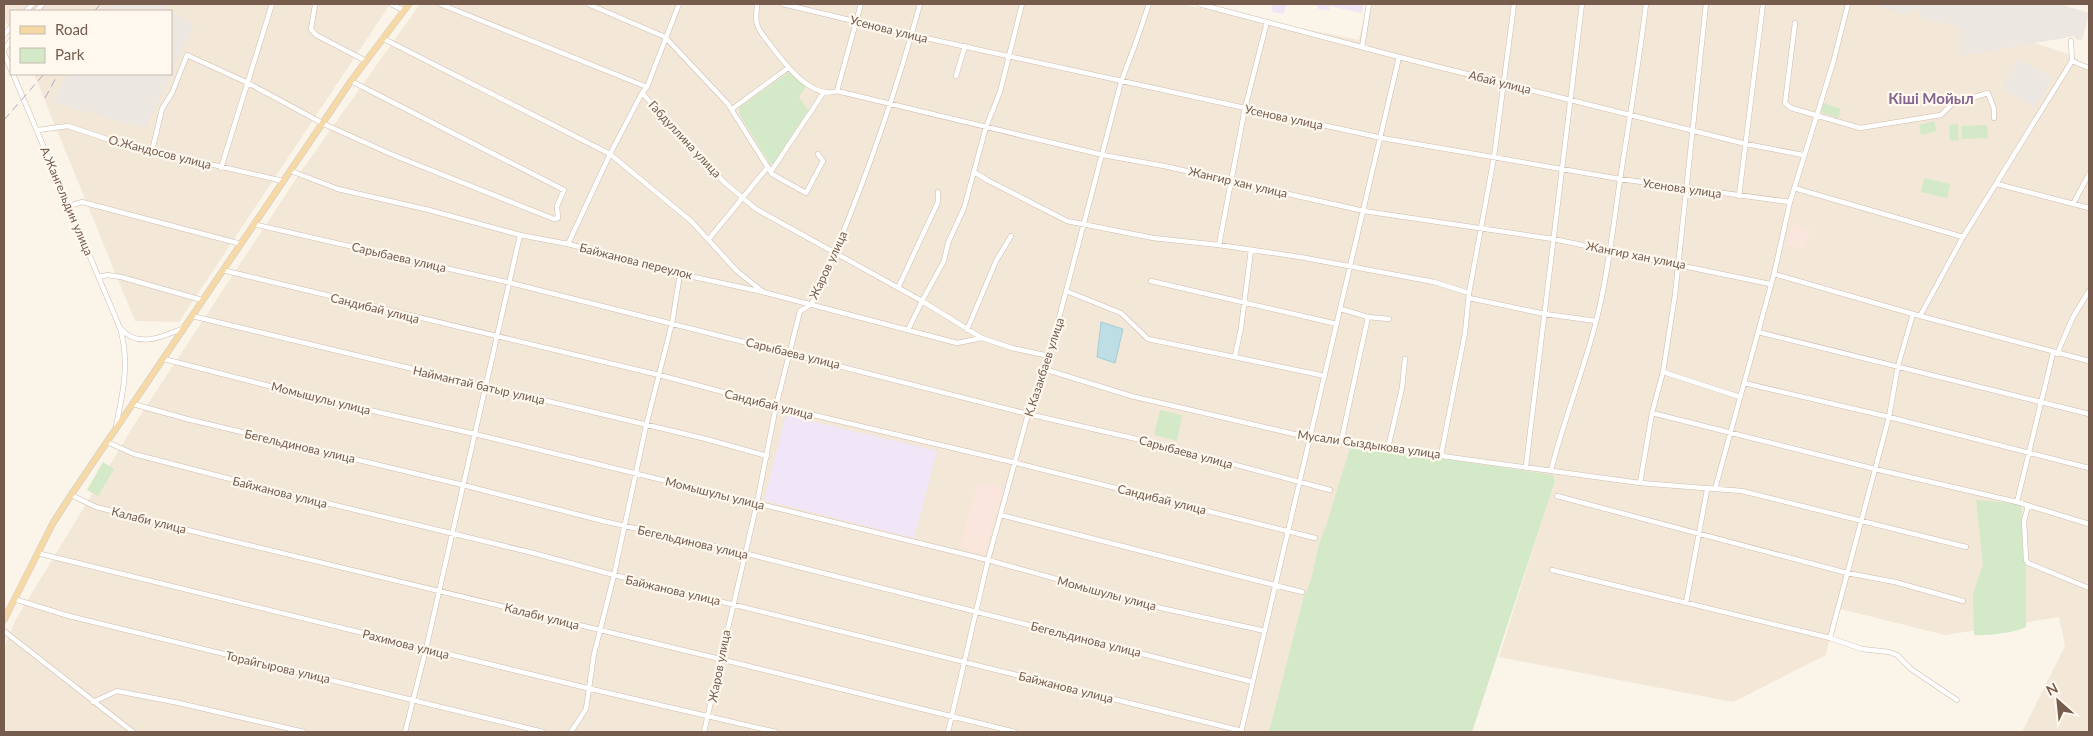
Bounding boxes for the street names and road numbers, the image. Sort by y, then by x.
street label: Усенова улица [849,12,930,46]
street label: Абай улица [1467,67,1533,97]
street label: Габдуллина улица [646,97,725,181]
street label: Усенова улица [1243,101,1325,133]
street label: О.Жандосов улица [107,132,213,172]
street label: А.Жангельдин улица [37,144,97,258]
street label: Жангир хан улица [1187,163,1289,201]
street label: Усенова улица [1641,175,1723,201]
street label: Жаров улица [806,228,850,302]
street label: Жангир хан улица [1585,238,1687,272]
street label: Сарыбаева улица [350,239,448,275]
street label: Байжанова переулок [578,240,695,282]
street label: Сандибай улица [329,290,421,326]
street label: К.Казакбаев улица [1021,315,1067,418]
street label: Сарыбаева улица [744,334,842,372]
street label: Наймантай батыр улица [411,362,547,408]
street label: Момышулы улица [270,378,372,418]
street label: Сандибай улица [723,386,815,422]
street label: Бегельдинова улица [243,426,357,466]
street label: Мусали Сыздыкова улица [1296,427,1442,461]
street label: Сарыбаева улица [1137,432,1235,472]
street label: Байжанова улица [231,473,329,511]
street label: Момышулы улица [664,473,766,513]
street label: Сандибай улица [1116,481,1208,517]
street label: Калаби улица [110,503,188,537]
street label: Бегельдинова улица [636,522,750,562]
street label: Байжанова улица [624,572,722,608]
street label: Момышулы улица [1056,573,1158,613]
street label: Калаби улица [503,599,581,633]
street label: Бегельдинова улица [1029,618,1143,660]
street label: Рахимова улица [361,626,451,662]
street label: Жаров улица [705,628,733,704]
street label: Торайгырова улица [224,648,332,686]
street label: Байжанова улица [1017,668,1115,706]

